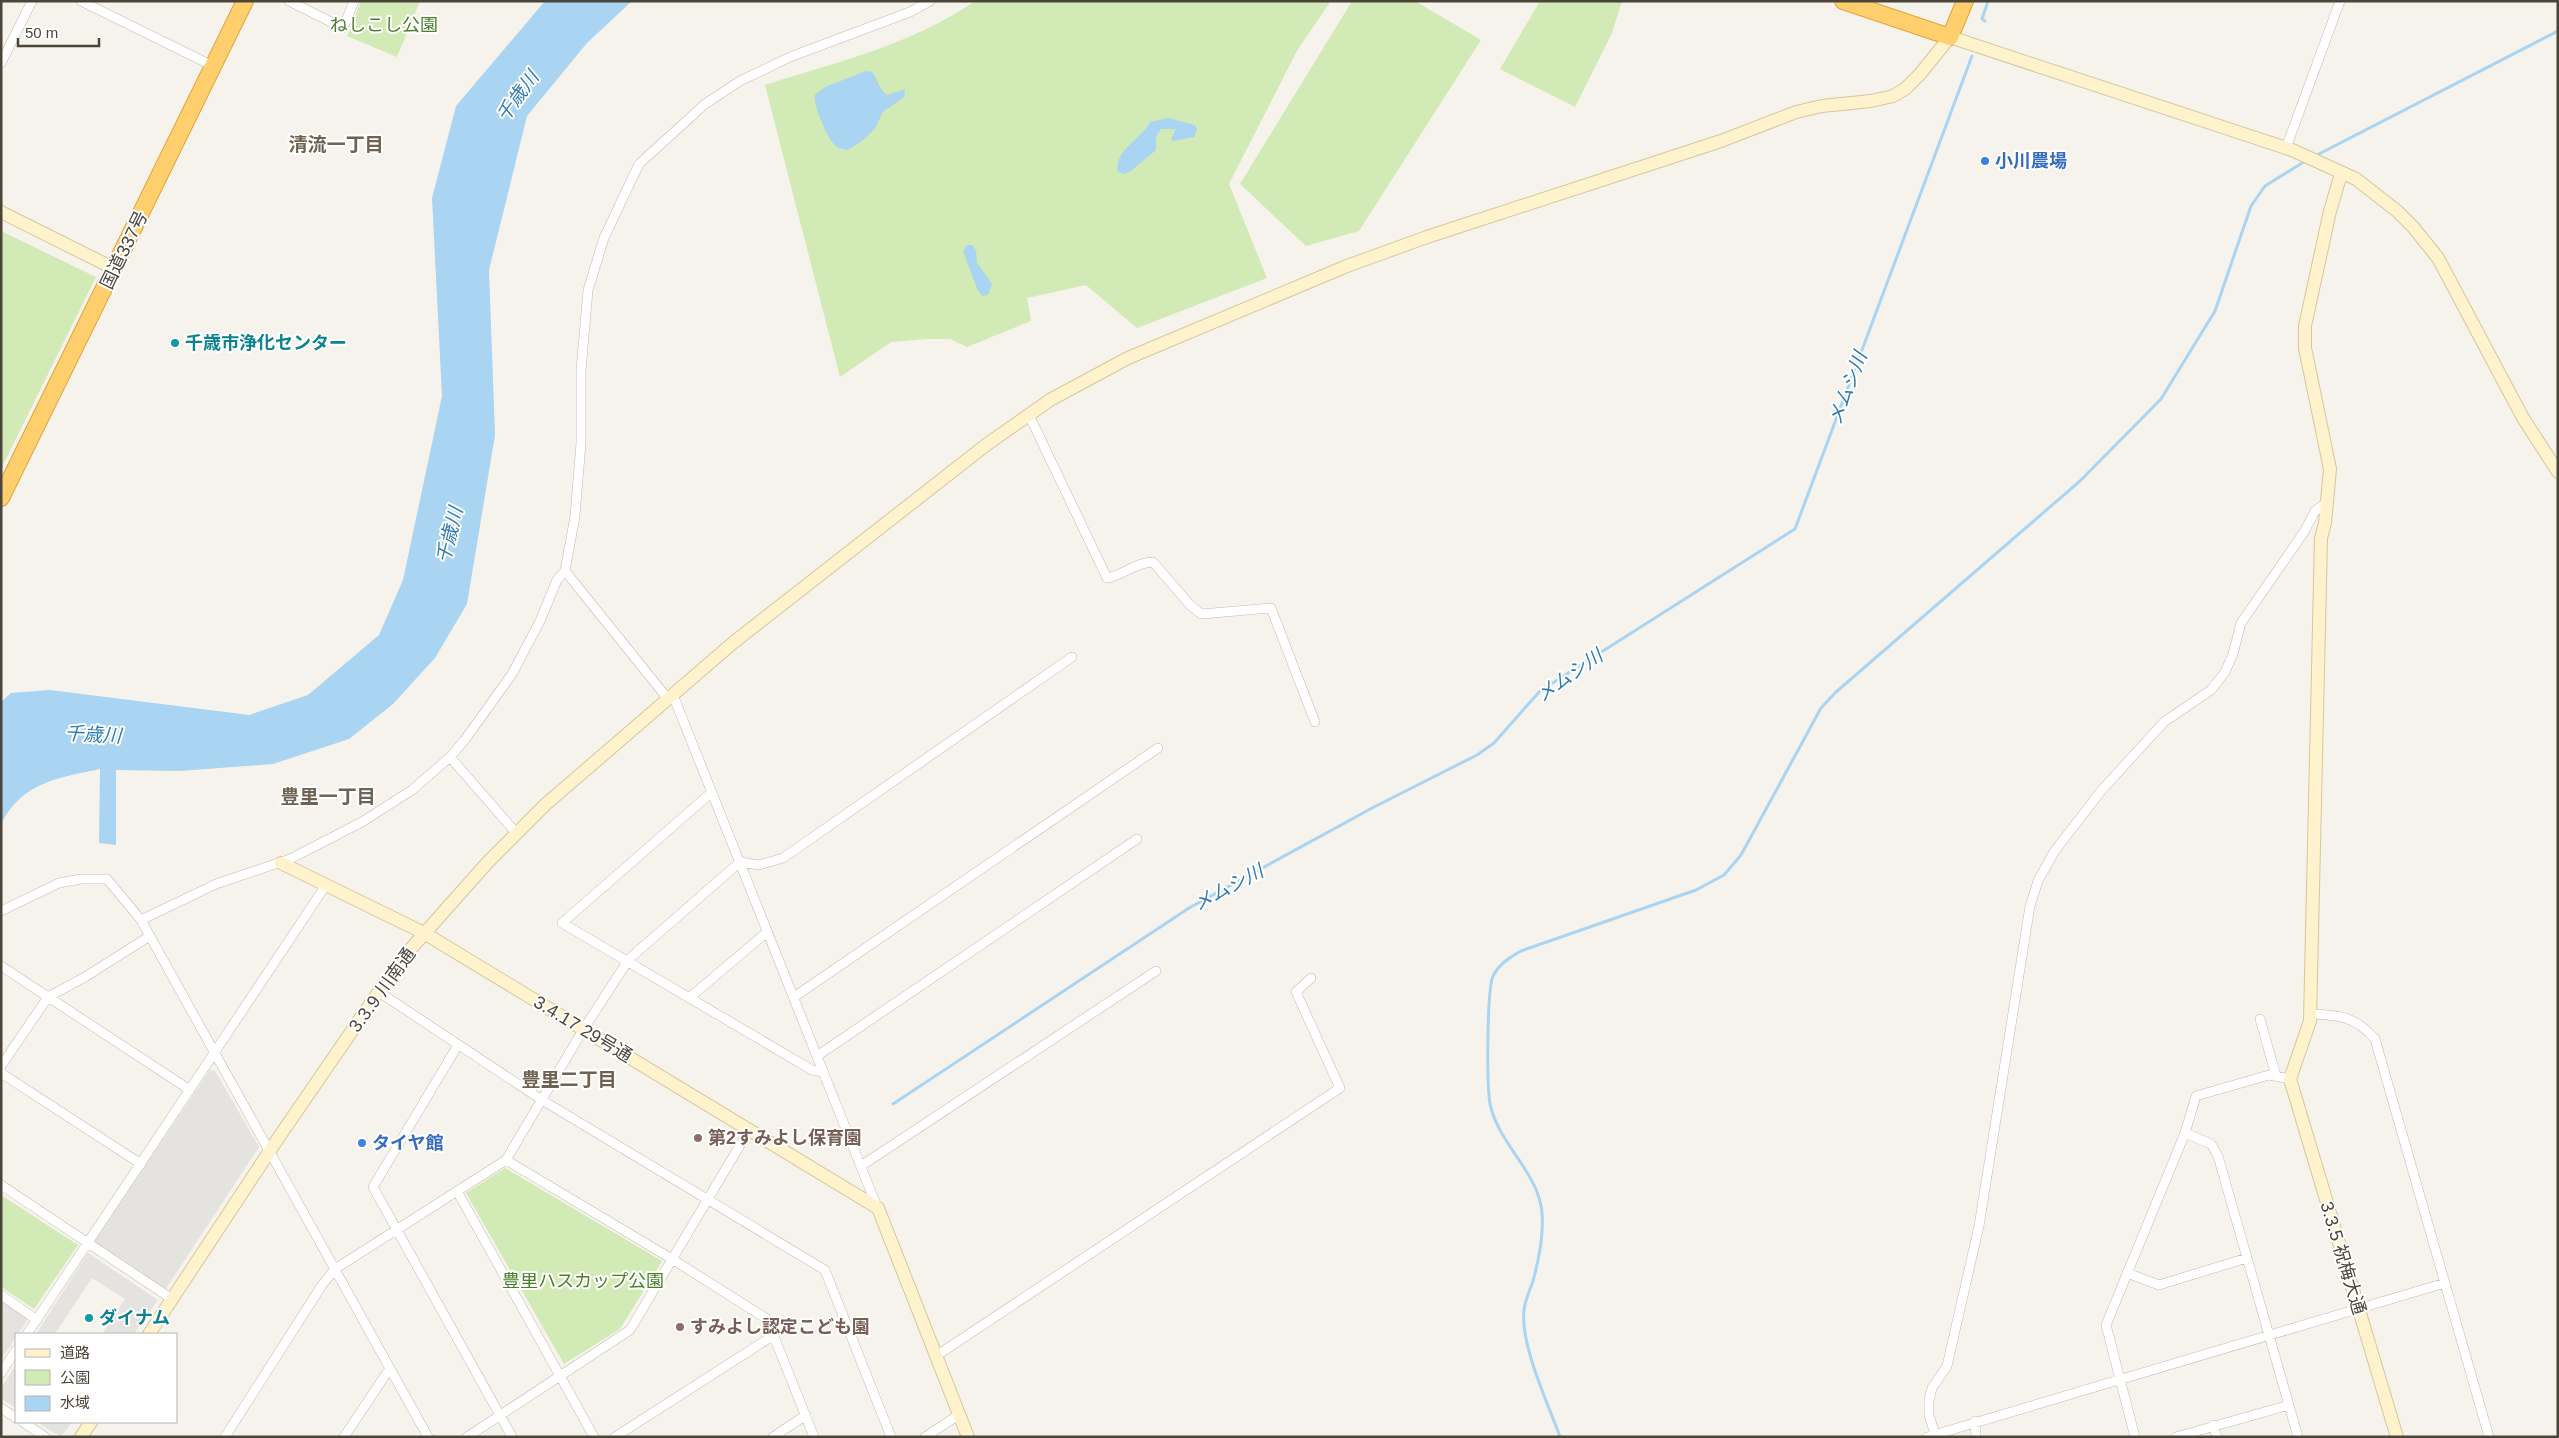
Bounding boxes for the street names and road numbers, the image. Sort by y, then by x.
street label: 国道337号 [97,208,151,292]
street label: 3.3.9 川南通 [345,944,419,1036]
street label: 3.4.17 29号通 [530,992,636,1066]
street label: 3.3.5 祝梅大通 [2316,1199,2370,1317]

